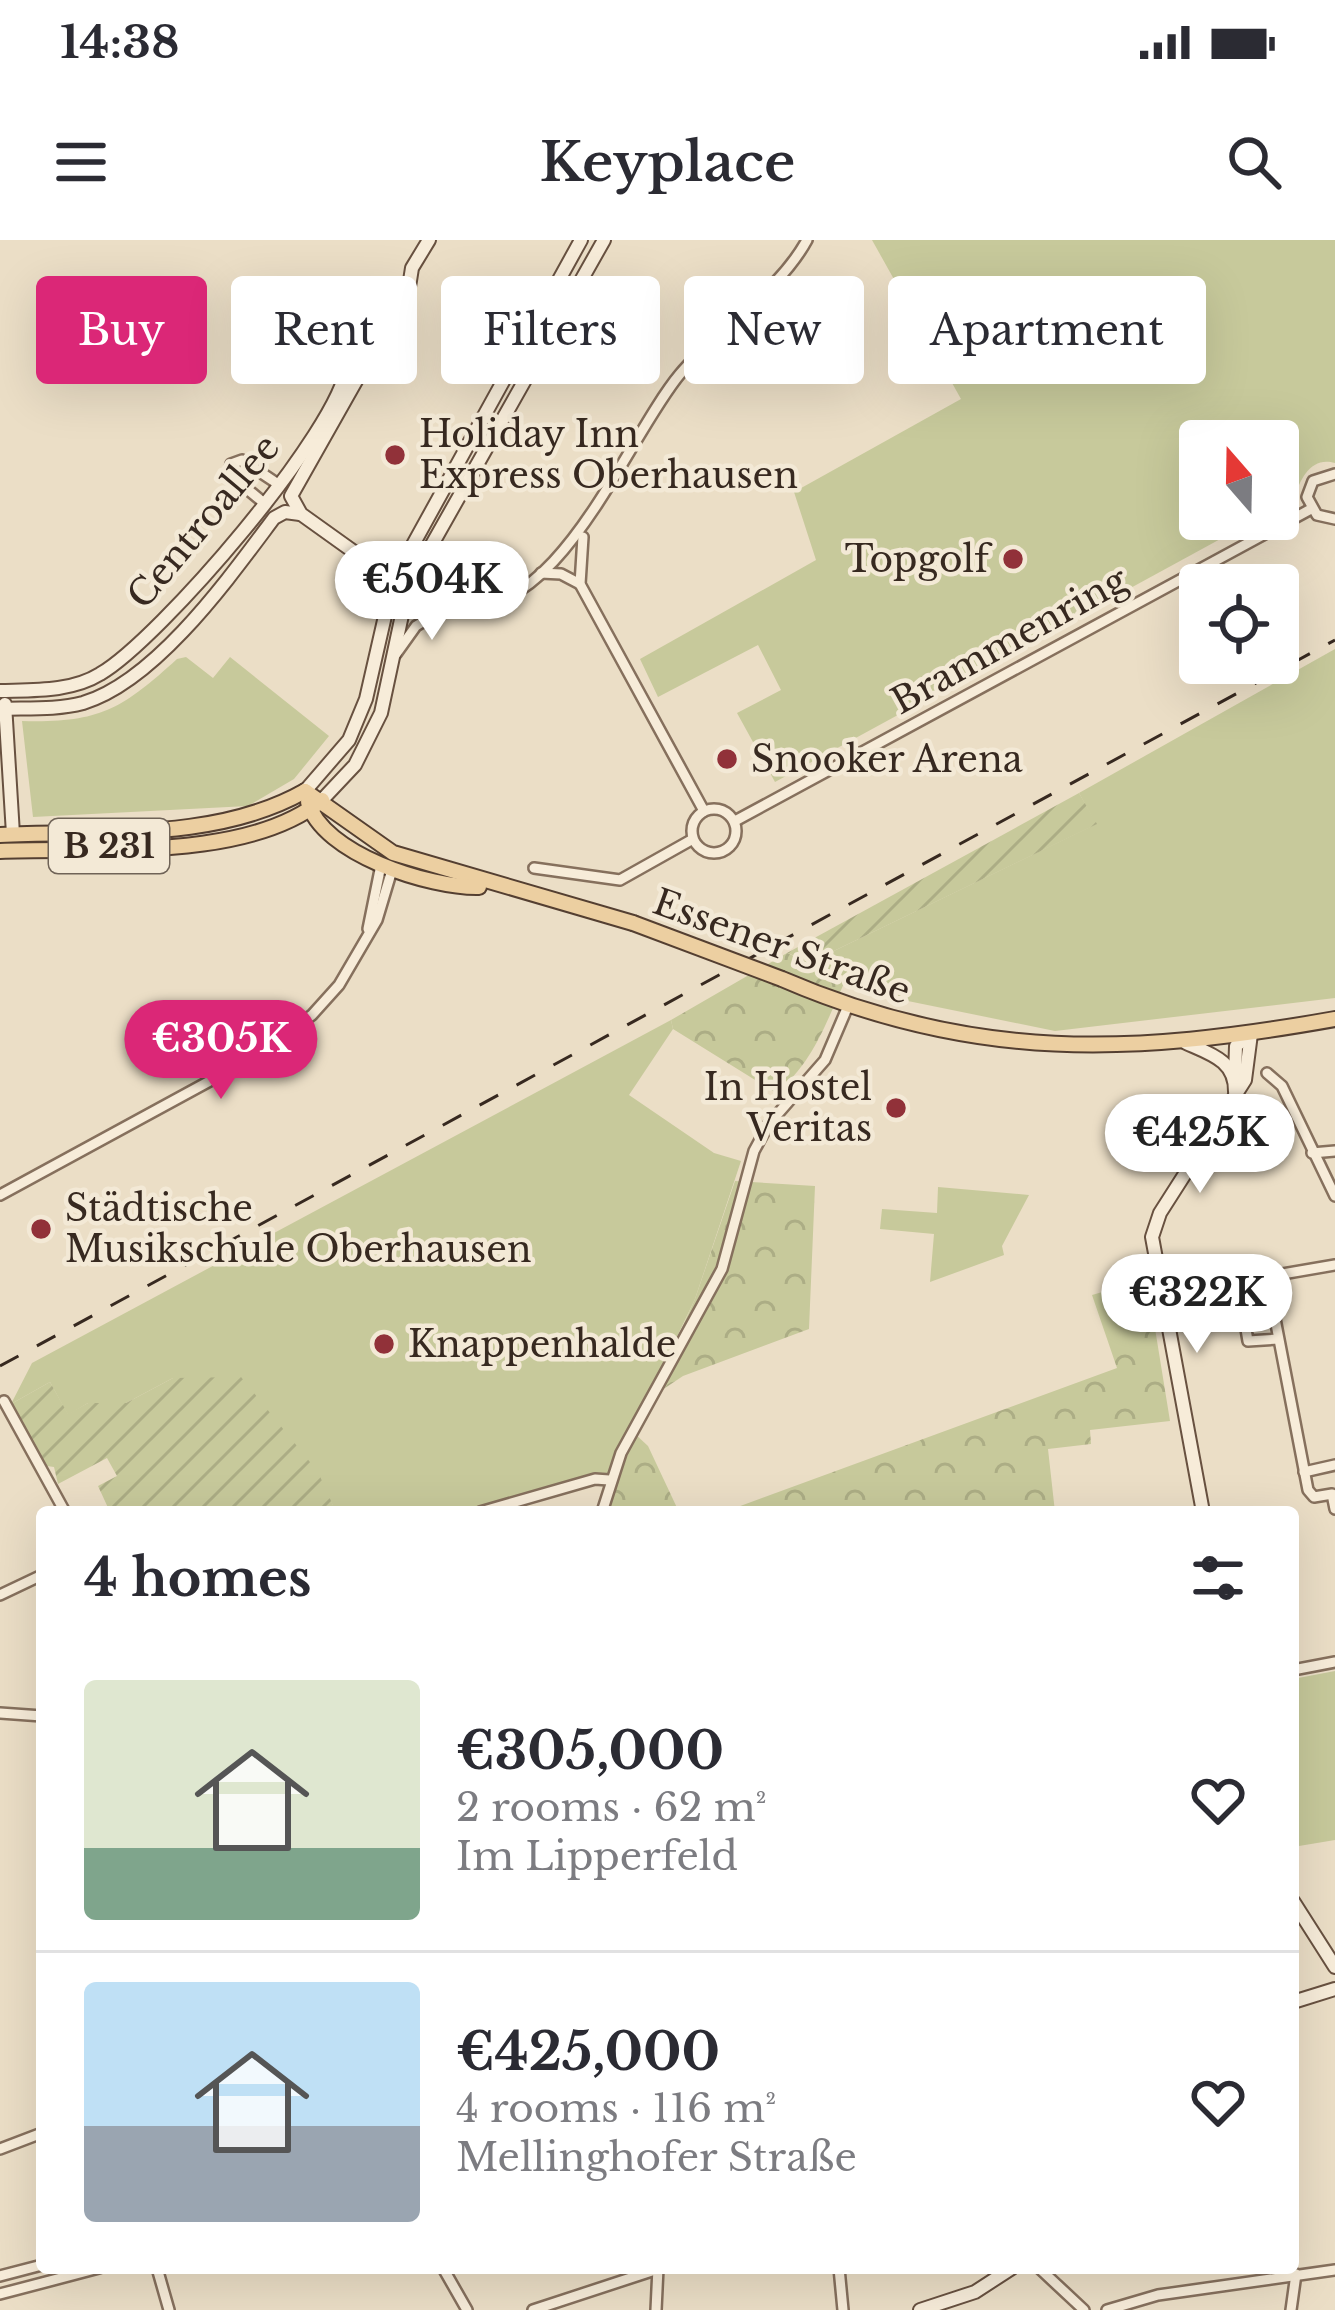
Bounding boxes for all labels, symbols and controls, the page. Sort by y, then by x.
text: 14:38 [60,14,180,70]
icon: menu [48,129,114,195]
text: Keyplace [540,129,795,196]
icon: search [1221,129,1287,195]
chip: Buy [36,276,207,384]
chip: Rent [231,276,417,384]
chip: Filters [441,276,660,384]
chip: New [684,276,864,384]
chip: Apartment [888,276,1206,384]
place label: Holiday Inn Express Oberhausen [419,412,798,498]
north arrow [1179,420,1299,540]
map controls [1179,420,1299,684]
street label: Centroallee [118,425,289,617]
marker: Holiday Inn Express Oberhausen [382,442,408,468]
place label: Topgolf [845,537,993,582]
pin: €504K [348,541,516,643]
marker: Topgolf [1000,546,1026,572]
text: €504K [362,555,502,604]
street label: Brammenring [883,557,1136,724]
button: locate [1179,564,1299,684]
place label: Snooker Arena [751,737,1023,782]
marker: Snooker Arena [714,746,740,772]
road number: B 231 [49,819,169,873]
street label: Essener Straße [647,879,917,1014]
pin: €305K [137,1000,305,1102]
text: €305K [151,1014,291,1063]
place label: In Hostel Veritas [704,1065,872,1151]
pin: €425K [1116,1094,1284,1196]
marker: In Hostel Veritas [883,1095,909,1121]
text: €425K [1132,1108,1268,1157]
place label: Städtische Musikschule Oberhausen [65,1186,532,1272]
marker: Städtische Musikschule Oberhausen [28,1216,54,1242]
pin: €322K [1113,1254,1281,1356]
text: €322K [1128,1268,1266,1317]
place label: Knappenhalde [408,1322,676,1367]
marker: Knappenhalde [371,1331,397,1357]
icon: filters [1185,1545,1251,1611]
text: 4 homes [84,1547,312,1610]
text: €305,000 [456,1720,724,1783]
icon: home [180,1728,324,1872]
icon: heart [1185,1767,1251,1833]
text: 2 rooms · 62 m² [456,1783,767,1832]
text: Im Lipperfeld [456,1832,738,1881]
text: €425,000 [456,2021,720,2084]
icon: home [180,2030,324,2174]
icon: heart [1185,2069,1251,2135]
text: 4 rooms · 116 m² [456,2084,776,2133]
text: Mellinghofer Straße [456,2133,857,2182]

